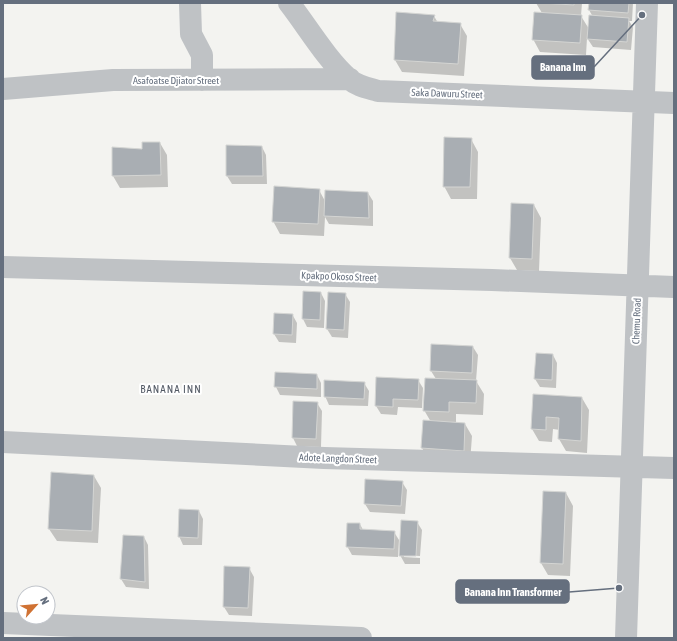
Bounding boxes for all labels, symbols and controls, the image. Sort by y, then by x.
callout: Banana Inn [532,56,594,79]
text: Banana Inn [540,61,586,73]
street label: Asafoatse Djiator Street [133,75,219,86]
street label: Saka Dawuru Street [411,87,483,100]
street label: Kpakpo Okoso Street [301,270,377,283]
street label: Chemu Road [630,297,643,344]
district label: BANANA INN [140,383,202,395]
street label: Adote Langdon Street [299,452,377,465]
callout: Banana Inn Transformer [456,580,569,603]
north arrow [16,585,56,625]
text: Banana Inn Transformer [465,586,562,598]
text: N [38,595,52,606]

